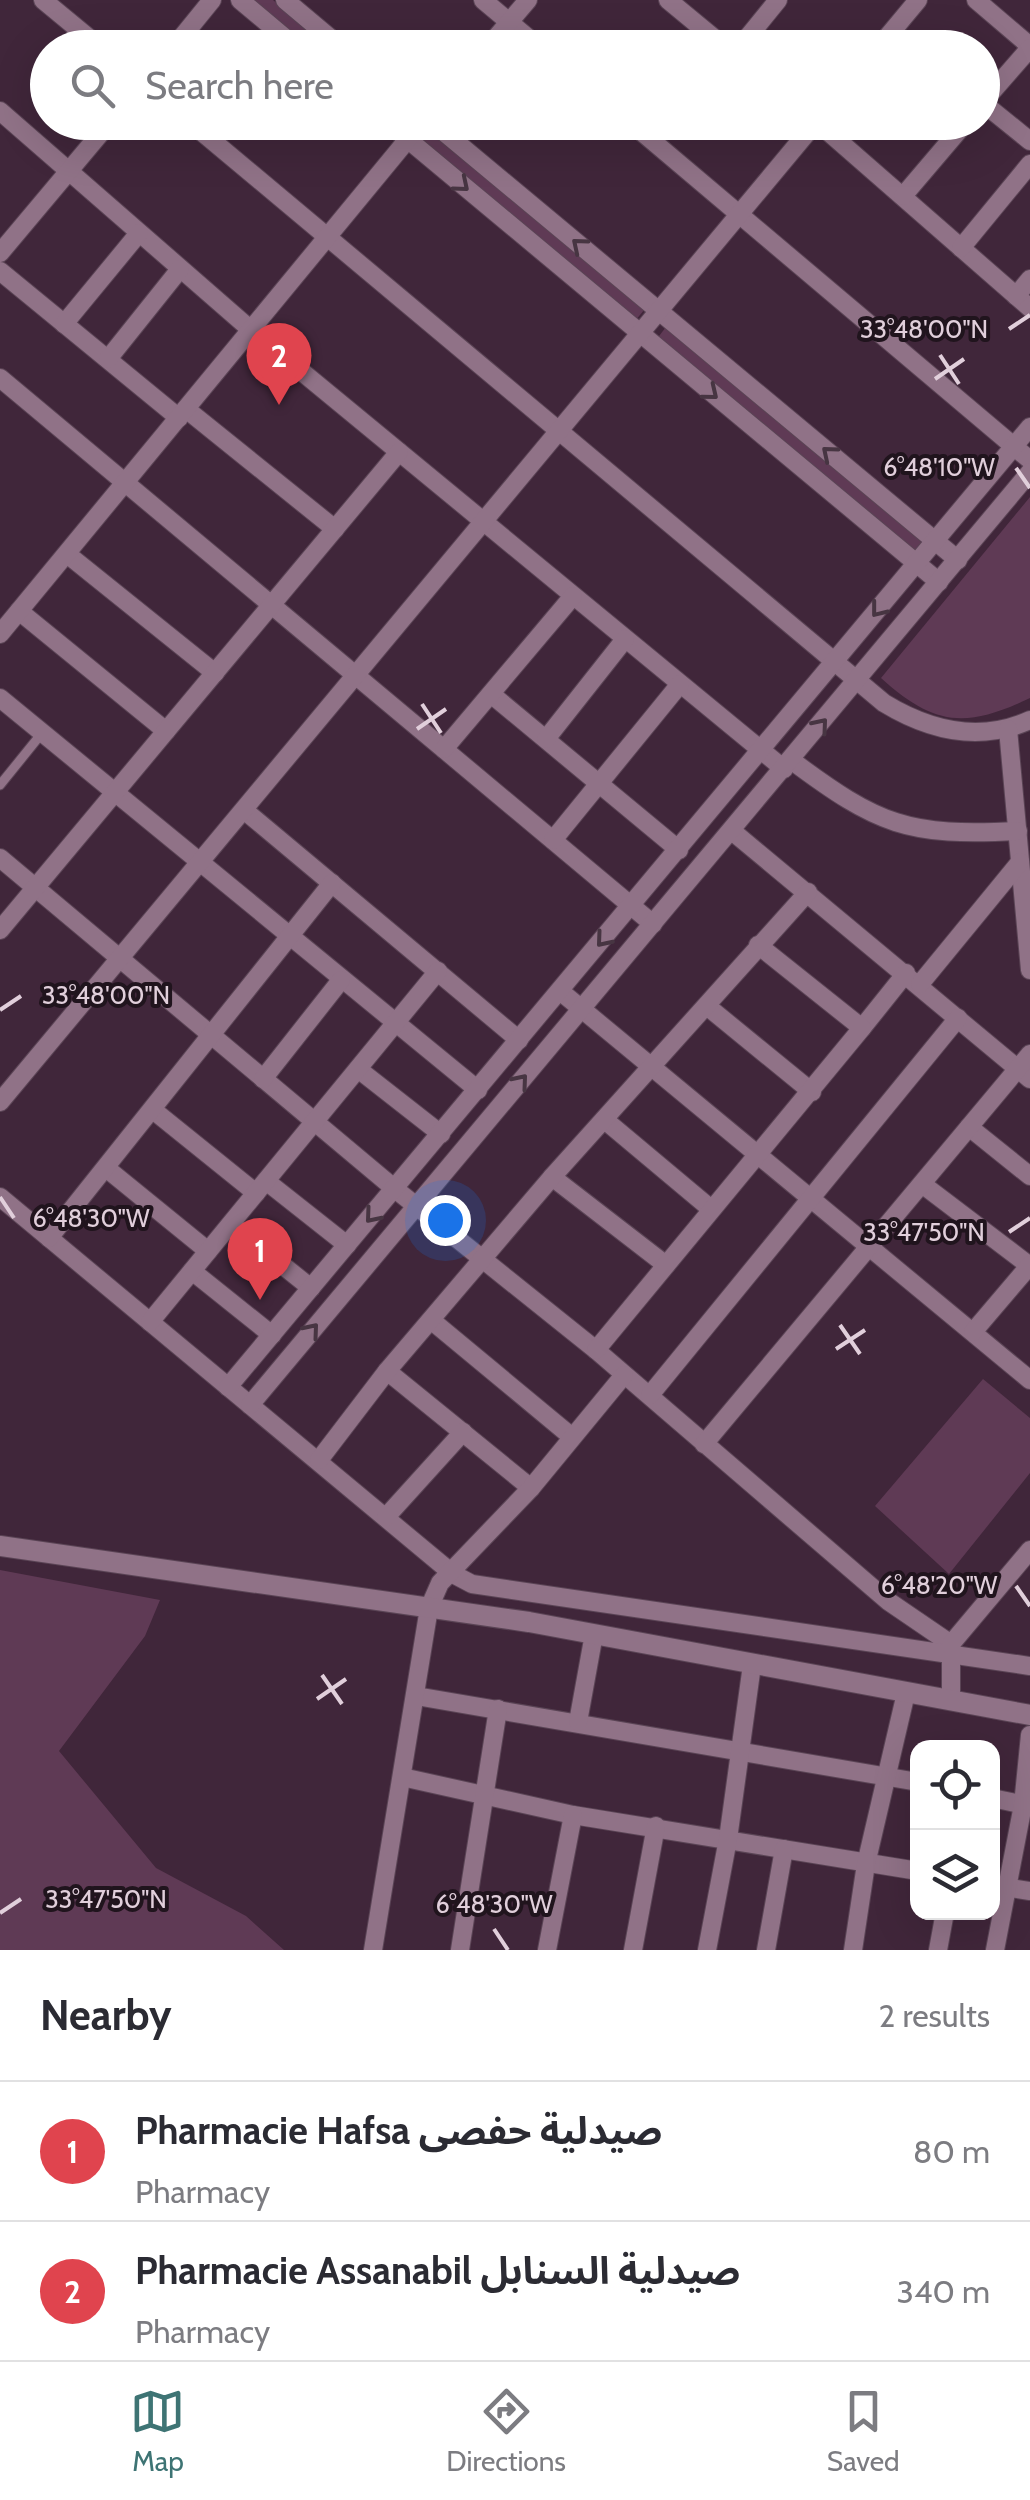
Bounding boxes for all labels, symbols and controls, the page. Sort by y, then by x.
search box [30,30,1000,140]
icon: search [65,58,120,113]
text: Search here [145,62,334,109]
one-way arrow [450,173,468,191]
one-way arrow [572,239,590,257]
text: 33°48'00"N [860,314,988,344]
pin: 2 [246,322,312,405]
one-way arrow [700,382,718,400]
one-way arrow [822,447,840,465]
text: 6°48'10"W [883,452,995,482]
one-way arrow [872,599,890,617]
one-way arrow [809,719,827,737]
one-way arrow [597,929,615,947]
text: 33°48'00"N [42,980,170,1010]
one-way arrow [509,1074,527,1092]
your location [420,1195,471,1246]
text: 6°48'30"W [32,1203,150,1233]
one-way arrow [365,1204,383,1223]
text: 33°47'50"N [863,1217,985,1247]
pin: 1 [228,1218,292,1300]
one-way arrow [300,1323,318,1341]
text: 6°48'20"W [881,1570,998,1600]
map controls [910,1740,1000,1920]
button: locate [910,1740,1000,1830]
button: layers [910,1830,1000,1920]
text: 33°47'50"N [45,1884,167,1914]
text: 6°48'30"W [435,1889,553,1919]
text: Nearby [40,1989,172,2041]
text: 2 results [879,1996,990,2035]
text: Pharmacie Hafsa صيدلية حفصى [135,2107,662,2154]
text: 1 [67,2132,78,2171]
text: 80 m [913,2132,990,2171]
text: Pharmacy [135,2172,270,2211]
text: Pharmacie Assanabil صيدلية السنابل [135,2247,740,2294]
text: 2 [64,2272,81,2311]
text: 340 m [897,2272,990,2311]
text: Pharmacy [135,2312,270,2351]
tab: Map [130,2384,185,2478]
tab: Directions [446,2384,566,2478]
tab: Saved [827,2384,900,2478]

